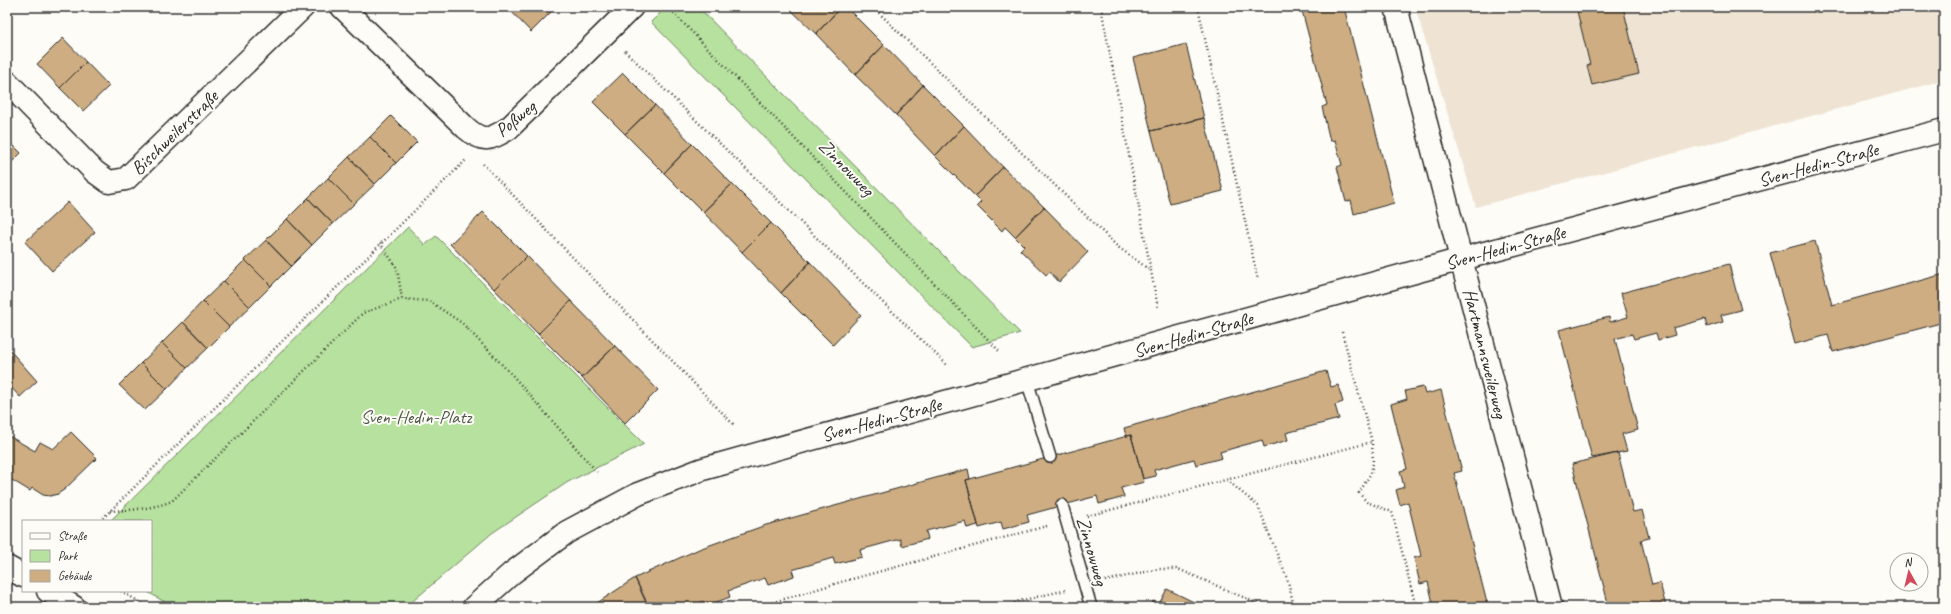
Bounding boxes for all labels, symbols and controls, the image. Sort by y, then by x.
street label: Bischweilerstraße [126,84,225,180]
street label: Poßweg [490,94,542,142]
street label: Zinnowweg [813,134,880,202]
street label: Sven-Hedin-Straße [1756,137,1882,192]
street label: Sven-Hedin-Straße [1443,220,1569,275]
street label: Hartmannsweilerweg [1457,286,1513,422]
street label: Sven-Hedin-Straße [1131,306,1257,363]
street label: Sven-Hedin-Straße [819,392,945,447]
park label: Sven-Hedin-Platz [361,405,472,429]
street label: Zinnowweg [1071,514,1114,589]
legend [22,520,152,592]
text: Straße [58,528,87,544]
text: Park [58,548,79,564]
north arrow [1889,552,1929,592]
text: N [1903,554,1914,570]
text: Gebäude [58,568,92,584]

